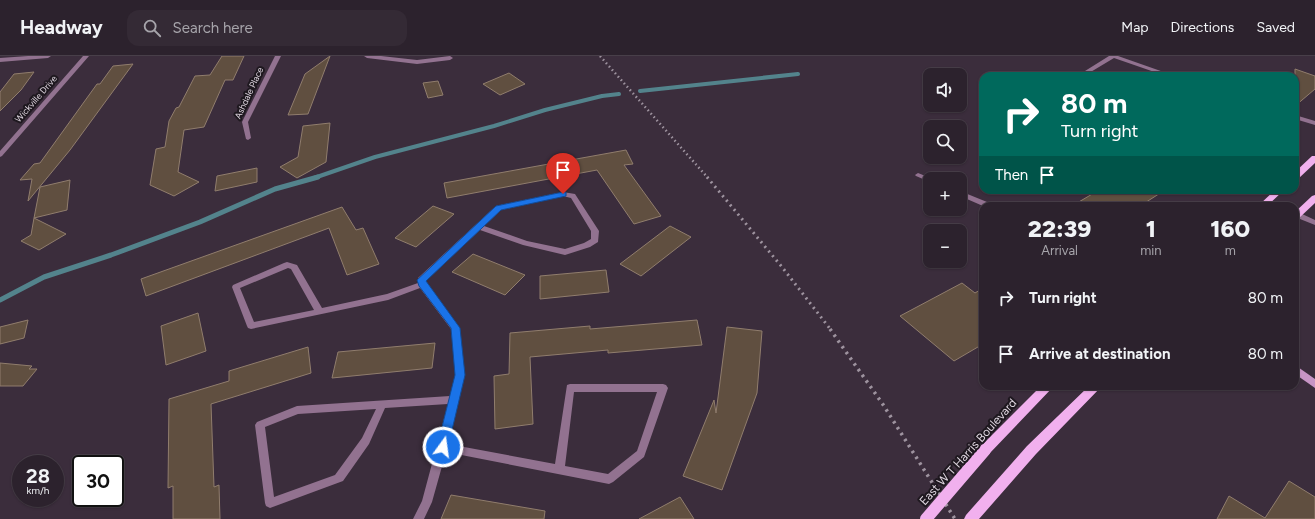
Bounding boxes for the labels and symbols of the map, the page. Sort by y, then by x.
street label: Ashdale Place [232,65,265,120]
street label: Wickville Drive [12,73,59,124]
pin [546,153,580,194]
street label: East W T Harris Boulevard [917,396,1019,508]
position arrow [422,426,464,468]
speed limit sign: 30 [72,455,124,507]

